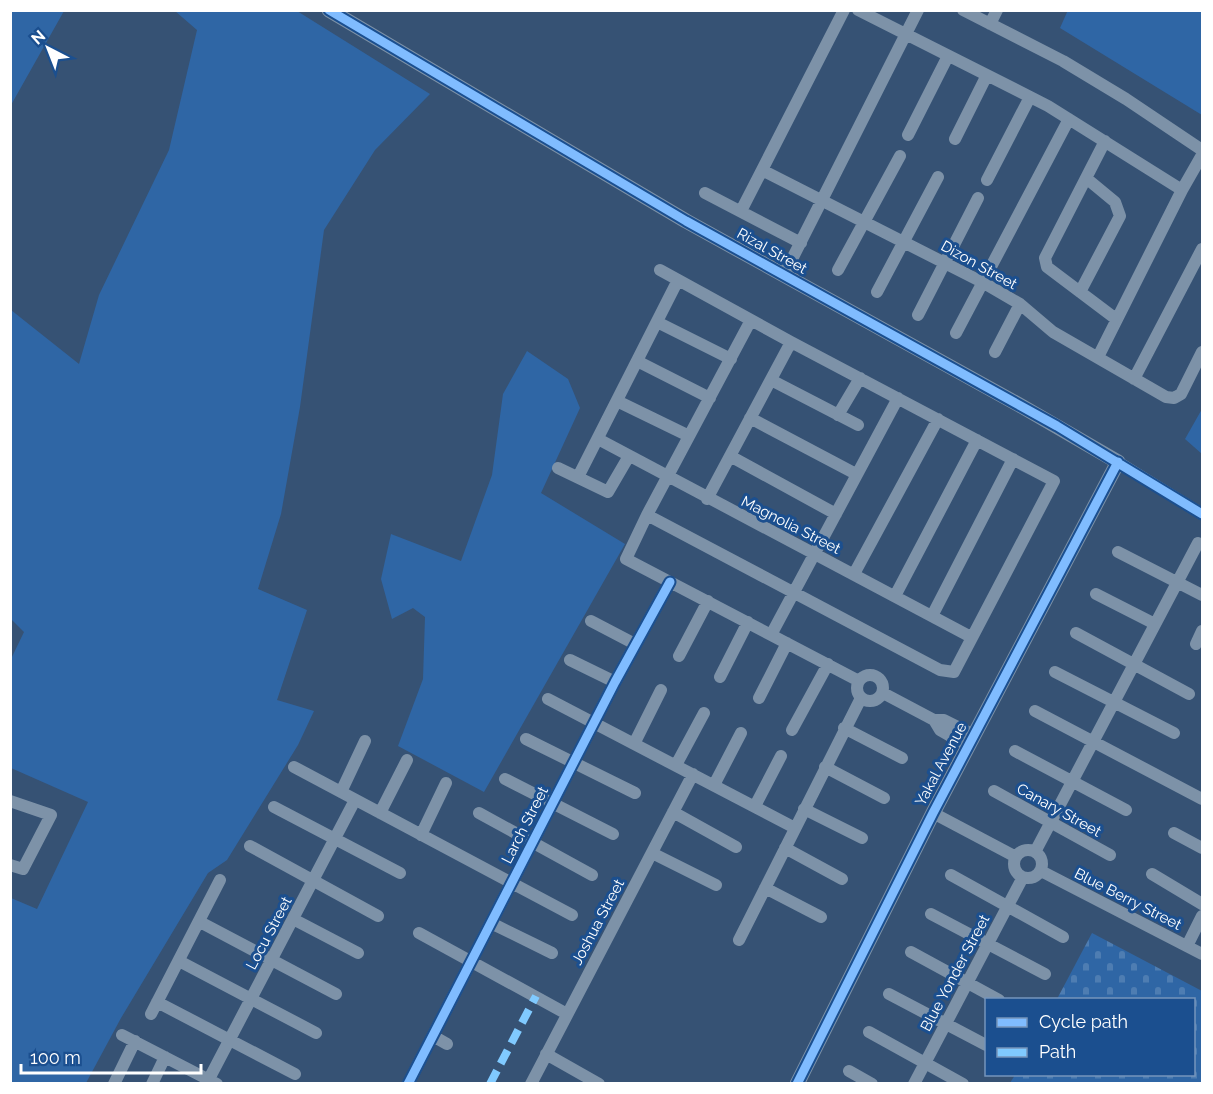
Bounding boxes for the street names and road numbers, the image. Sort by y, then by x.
street label: Rizal Street [734,224,810,278]
street label: Dizon Street [938,237,1020,293]
street label: Magnolia Street [738,492,844,558]
street label: Yakal Avenue [911,719,971,809]
street label: Canary Street [1014,779,1104,841]
street label: Larch Street [498,783,552,867]
street label: Blue Berry Street [1071,864,1185,934]
street label: Joshua Street [568,876,628,968]
street label: Locu Street [242,893,296,973]
street label: Blue Yonder Street [917,912,993,1034]

